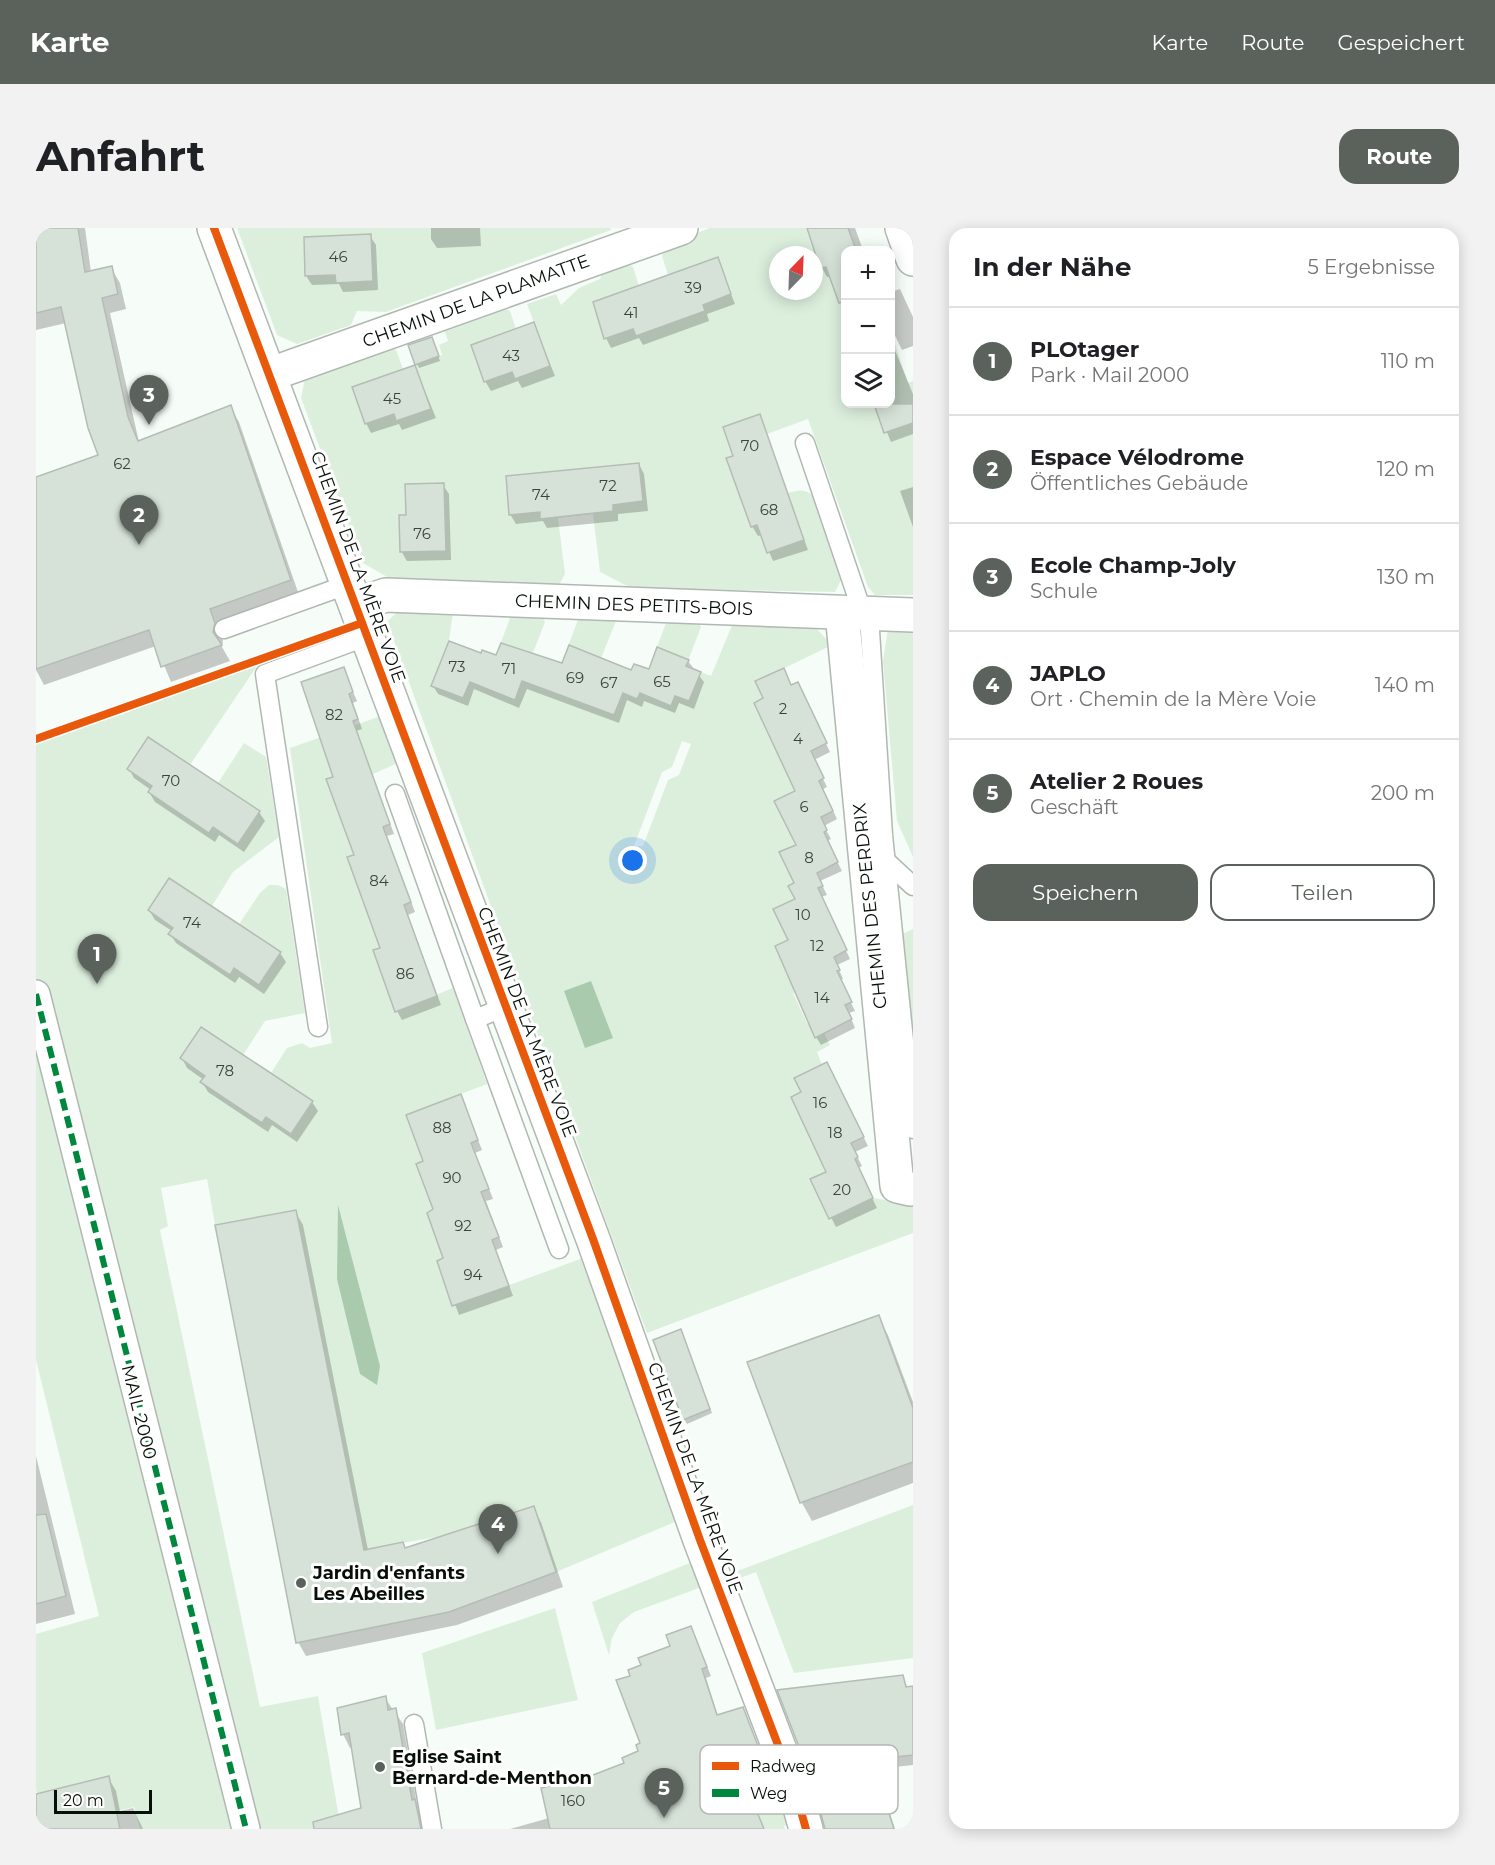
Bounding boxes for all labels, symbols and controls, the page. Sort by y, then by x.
text: Karte [30,25,110,59]
text: Karte [1152,30,1208,55]
text: Route [1241,30,1304,55]
text: Gespeichert [1337,30,1465,55]
button: Route [1339,129,1459,184]
text: Anfahrt [36,130,205,182]
north arrow [769,246,823,300]
map controls [841,246,895,408]
button: + [841,246,895,300]
house number: 46 [328,247,348,266]
street label: CHEMIN DE LA PLAMATTE [360,250,592,352]
text: In der Nähe [973,251,1131,283]
text: 5 Ergebnisse [1307,255,1435,279]
house number: 39 [684,278,702,297]
button: − [841,300,895,354]
house number: 41 [624,303,638,322]
text: PLOtager [1030,336,1139,363]
house number: 43 [502,346,520,365]
text: 1 [989,349,996,373]
text: 110 m [1381,349,1435,373]
button: layers [841,354,895,408]
text: Park · Mail 2000 [1030,363,1189,387]
pin: 3 [130,376,168,425]
house number: 45 [383,389,401,408]
house number: 70 [741,436,759,455]
text: Espace Vélodrome [1030,444,1244,471]
street label: CHEMIN DE LA MÈRE VOIE [306,448,410,686]
house number: 62 [113,454,131,473]
text: 2 [987,457,998,481]
text: 120 m [1377,457,1435,481]
text: Öffentliches Gebäude [1030,471,1248,495]
house number: 72 [599,476,617,495]
house number: 74 [532,485,550,504]
pin: 2 [120,496,158,545]
house number: 68 [760,500,778,519]
house number: 76 [413,524,431,543]
text: Ecole Champ-Joly [1030,552,1236,579]
text: 3 [987,565,998,589]
text: 130 m [1377,565,1435,589]
text: Schule [1030,579,1098,603]
street label: CHEMIN DES PETITS-BOIS [515,590,753,620]
house number: 73 [448,657,466,676]
house number: 71 [502,659,516,678]
text: JAPLO [1030,660,1106,687]
house number: 69 [566,668,584,687]
house number: 65 [653,672,671,691]
house number: 67 [600,673,618,692]
text: 4 [986,673,999,697]
text: 140 m [1375,673,1435,697]
text: Ort · Chemin de la Mère Voie [1030,687,1316,711]
house number: 2 [779,699,787,718]
house number: 82 [325,705,343,724]
house number: 4 [793,729,803,748]
text: Atelier 2 Roues [1030,768,1203,795]
house number: 70 [162,771,180,790]
text: 5 [987,781,998,805]
text: 200 m [1371,781,1435,805]
text: Geschäft [1030,795,1119,819]
house number: 6 [799,797,809,816]
street label: CHEMIN DES PERDRIX [848,802,892,1010]
your location [618,846,647,875]
house number: 8 [804,848,814,867]
button: Speichern [973,864,1198,921]
button: Teilen [1210,864,1435,921]
house number: 84 [369,871,389,890]
street label: CHEMIN DE LA MÈRE VOIE [473,904,581,1140]
house number: 10 [795,905,811,924]
house number: 74 [183,913,201,932]
pin: 1 [78,934,116,984]
house number: 12 [810,936,824,955]
house number: 86 [396,964,414,983]
house number: 14 [814,988,830,1007]
house number: 78 [216,1061,234,1080]
house number: 16 [813,1093,827,1112]
house number: 88 [432,1118,452,1137]
house number: 18 [828,1123,843,1142]
house number: 90 [442,1168,462,1187]
house number: 20 [833,1180,851,1199]
house number: 92 [454,1216,472,1235]
house number: 94 [463,1265,483,1284]
street label: CHEMIN DE LA MÈRE VOIE [643,1359,747,1597]
street label: MAIL 2000 [117,1362,161,1462]
pin: 4 [478,1504,518,1554]
place label: Jardin d'enfants Les Abeilles [312,1562,465,1605]
marker: Jardin d'enfants Les Abeilles [294,1576,308,1590]
legend [700,1745,898,1814]
place label: Eglise Saint Bernard-de-Menthon [392,1746,592,1789]
text: Radweg [750,1757,816,1776]
marker: Eglise Saint Bernard-de-Menthon [373,1760,387,1774]
pin: 5 [644,1768,684,1818]
text: Weg [750,1784,788,1803]
scale bar [54,1787,152,1814]
text: 20 m [63,1791,104,1810]
house number: 160 [561,1791,585,1810]

